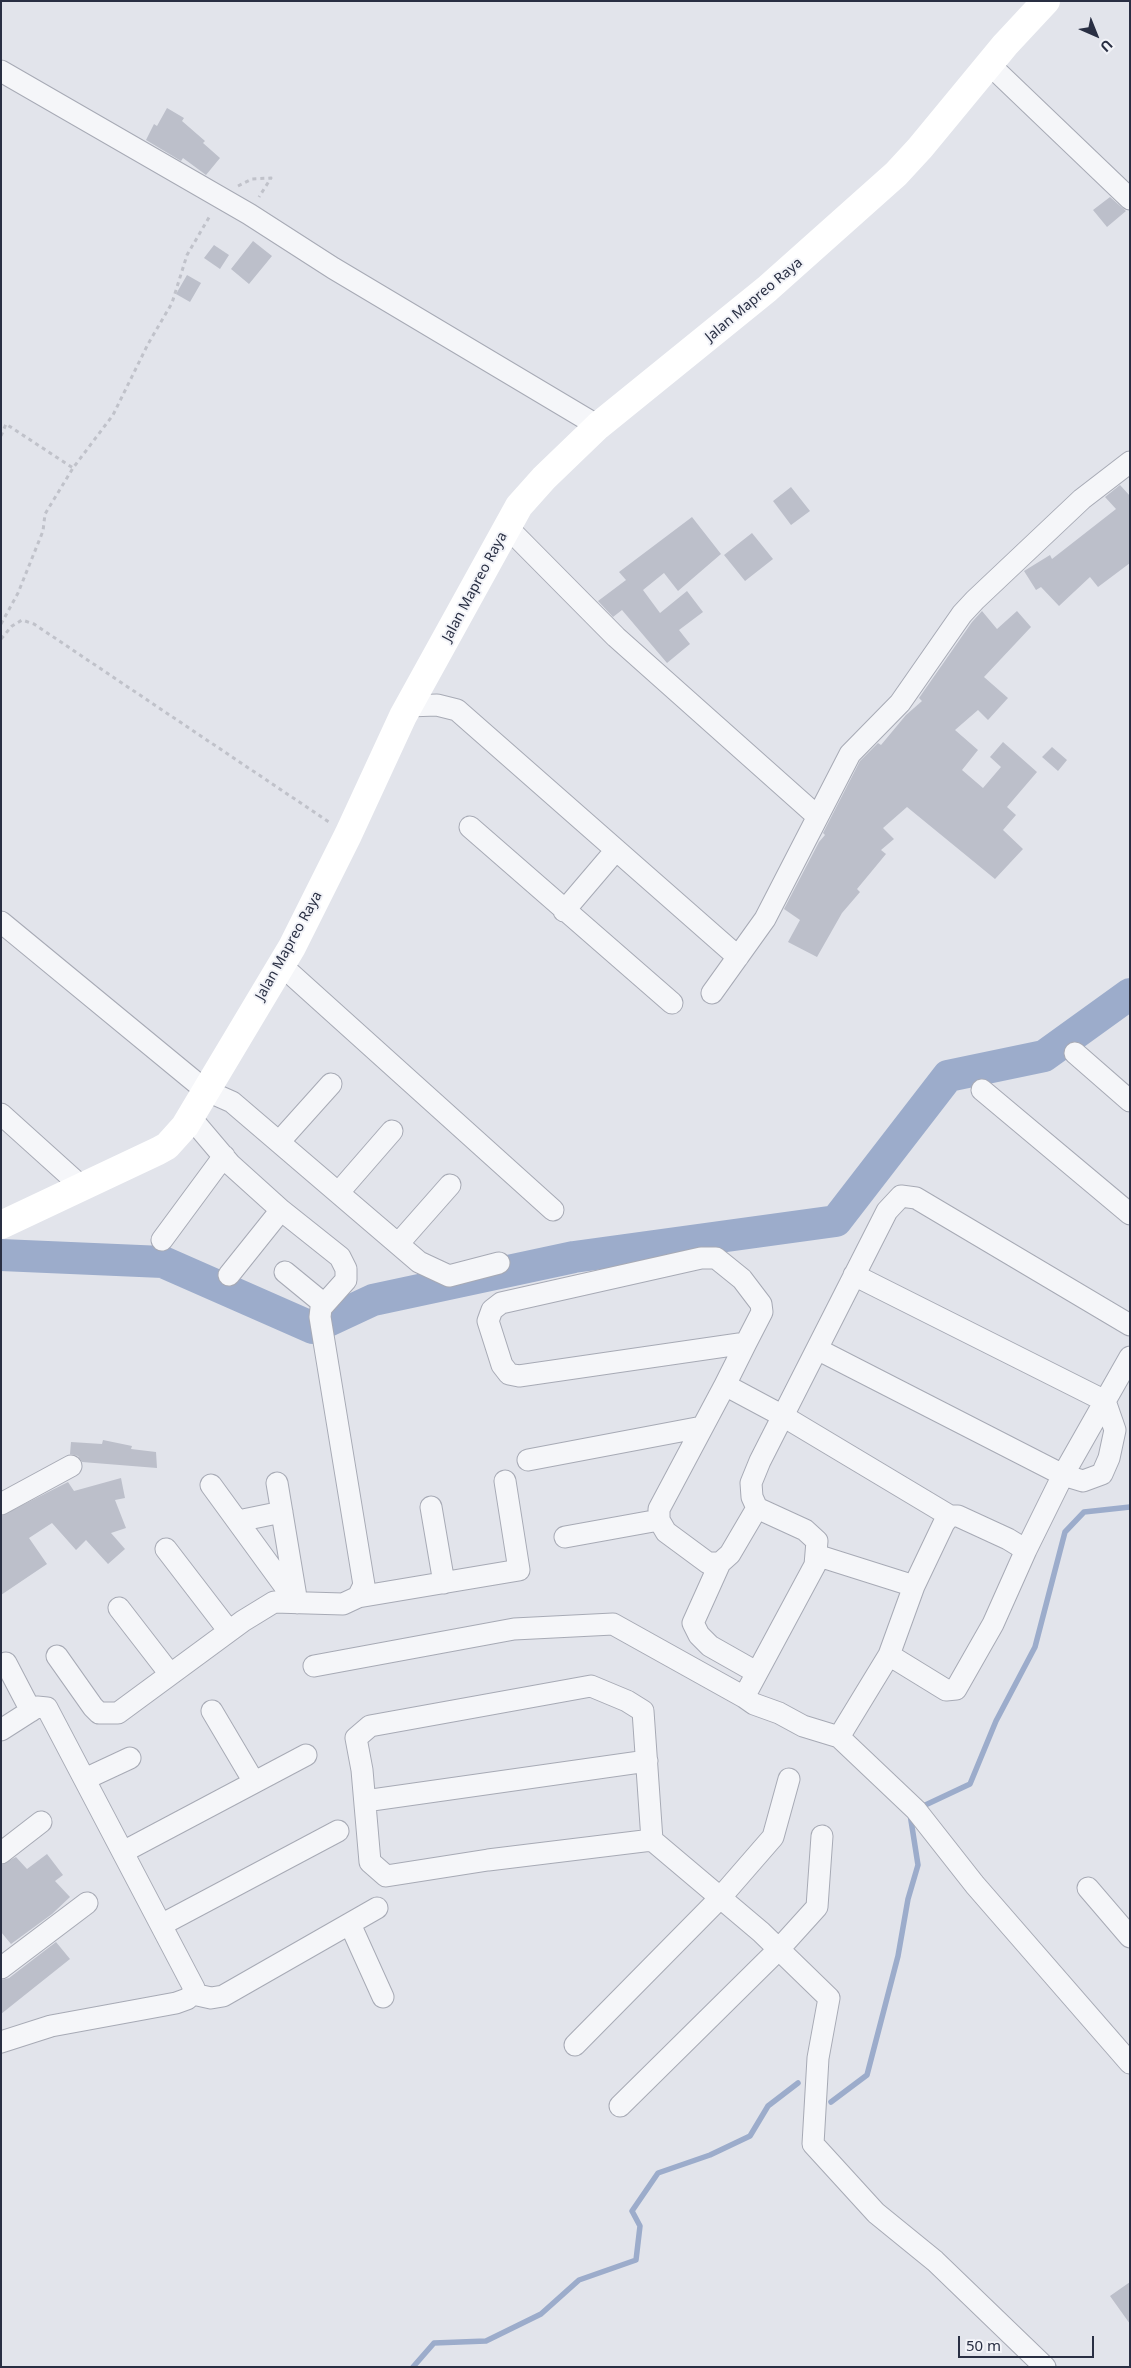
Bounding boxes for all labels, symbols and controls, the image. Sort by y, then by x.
north arrow [1071,10,1121,60]
text: U [1096,36,1117,57]
street label: Jalan Mapreo Raya [702,254,806,346]
street label: Jalan Mapreo Raya [439,529,511,645]
street label: Jalan Mapreo Raya [252,889,326,1003]
scale bar [961,2326,1097,2358]
text: 50 m [966,2335,1001,2355]

